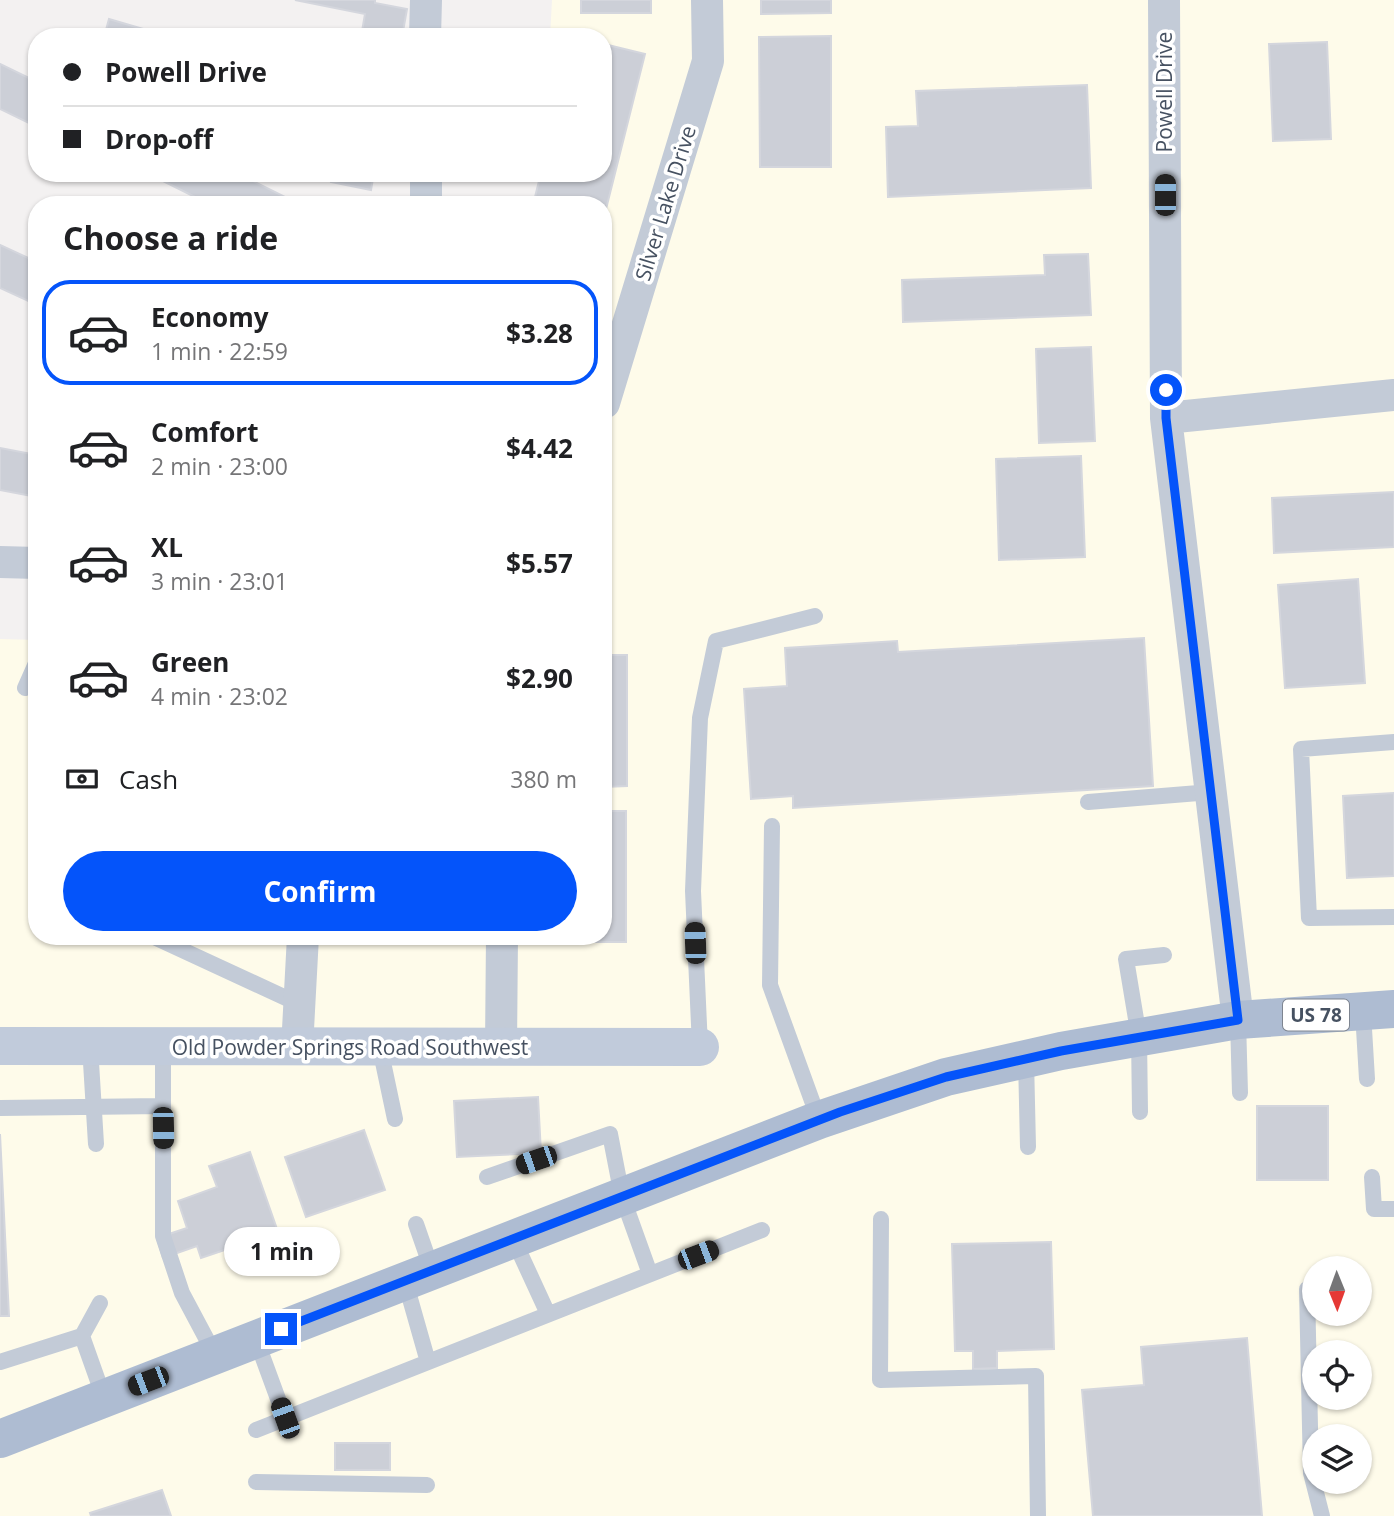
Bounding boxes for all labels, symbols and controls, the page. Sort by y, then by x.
street label: Powell Drive [1150,32,1178,152]
text: Powell Drive [105,54,267,90]
text: Drop-off [105,121,213,157]
street label: Silver Lake Drive [628,122,702,284]
car [1155,174,1176,216]
text: Choose a ride [63,216,278,259]
text: Economy [151,299,269,335]
icon: car [67,301,130,364]
text: $3.28 [506,315,573,351]
text: 1 min · 22:59 [151,335,288,367]
route start [1150,374,1182,406]
text: Comfort [151,414,258,450]
icon: car [67,416,130,479]
text: $4.42 [506,430,573,466]
text: 2 min · 23:00 [151,450,288,482]
text: XL [151,529,183,565]
icon: car [67,531,130,594]
text: $5.57 [506,545,573,581]
text: 3 min · 23:01 [151,565,288,597]
text: Green [151,644,229,680]
icon: car [67,646,130,709]
text: $2.90 [506,660,573,696]
text: 4 min · 23:02 [151,680,288,712]
icon: cash [63,760,101,798]
text: Cash [119,761,178,797]
text: 380 m [510,763,577,795]
button: Confirm [63,851,577,931]
car [684,922,707,964]
road number: US 78 [1283,1000,1349,1030]
street label: Old Powder Springs Road Southwest [172,1033,528,1061]
car [153,1107,174,1149]
car [513,1143,560,1177]
callout: 1 min [223,1228,339,1276]
text: 1 min [250,1235,314,1267]
car [675,1238,722,1272]
north arrow [1302,1256,1372,1326]
map controls [1302,1256,1372,1494]
route end [265,1313,297,1345]
button: locate [1302,1340,1372,1410]
car [125,1364,172,1398]
car [268,1395,303,1441]
button: layers [1302,1424,1372,1494]

